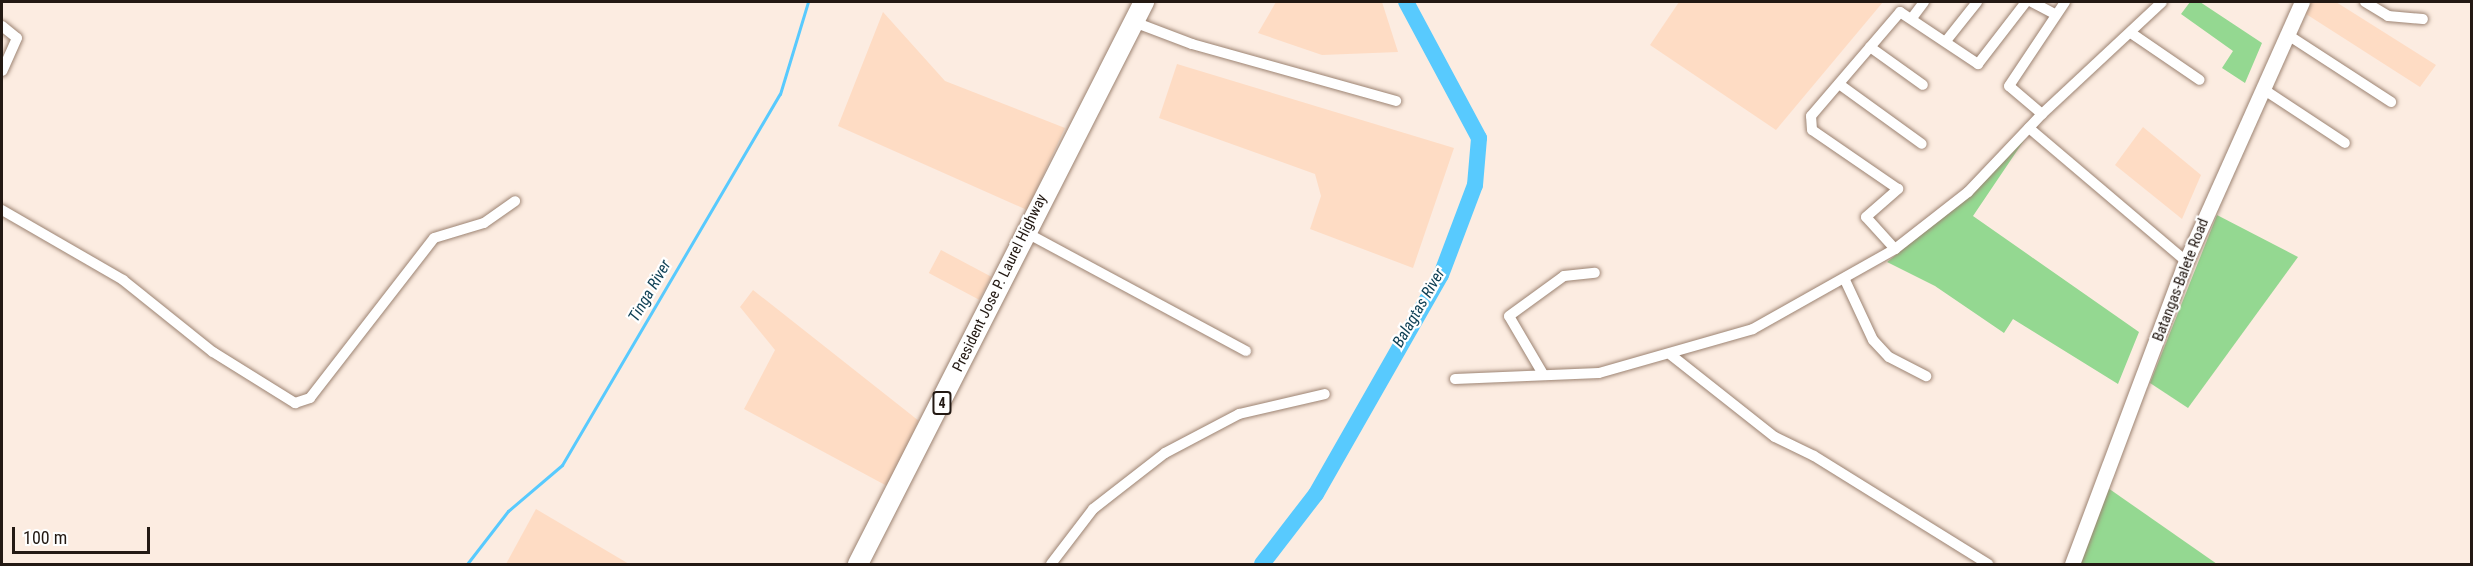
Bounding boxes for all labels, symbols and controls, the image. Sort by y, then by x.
street label: President Jose P. Laurel Highway [949,191,1051,375]
street label: Batangas-Balete Road [2149,216,2213,344]
water label: Tinga River [625,257,675,325]
water label: Balagtas River [1389,265,1449,351]
road number: 4 [932,392,952,414]
scale bar [15,515,153,553]
text: 100 m [23,527,67,548]

